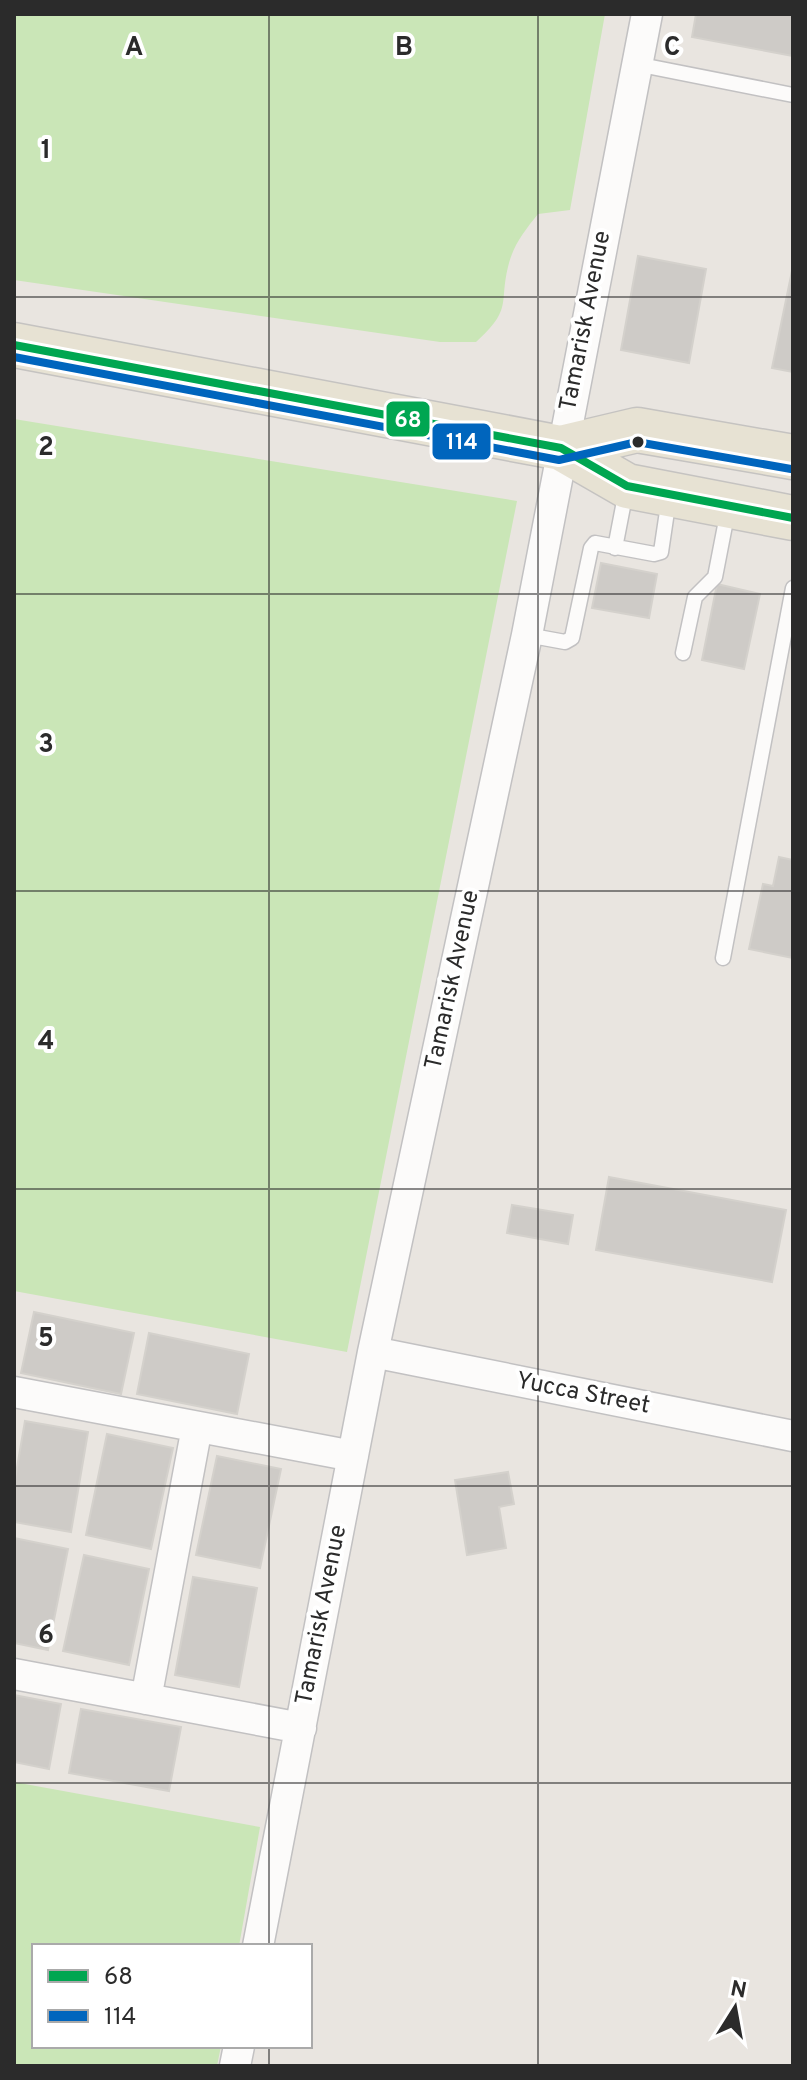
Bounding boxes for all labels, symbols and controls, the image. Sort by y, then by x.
text: A [125,32,143,65]
text: B [395,32,413,65]
text: C [664,32,680,65]
text: 1 [41,135,51,168]
street label: Tamarisk Avenue [554,228,618,414]
line badge: 68 [385,400,431,438]
text: 68 [394,408,422,435]
line badge: 114 [431,422,492,461]
text: 114 [446,430,478,457]
text: 2 [38,432,54,465]
unlabelled marker [630,434,646,450]
text: 3 [38,729,54,762]
street label: Tamarisk Avenue [419,887,487,1073]
text: 4 [38,1026,54,1059]
text: 5 [38,1323,54,1356]
street label: Yucca Street [514,1366,652,1422]
street label: Tamarisk Avenue [290,1522,354,1708]
text: 6 [38,1620,54,1653]
legend [32,1944,312,2048]
text: 68 [104,1963,133,1993]
north arrow [695,1968,775,2048]
text: N [728,1976,749,2006]
text: 114 [104,2003,136,2033]

